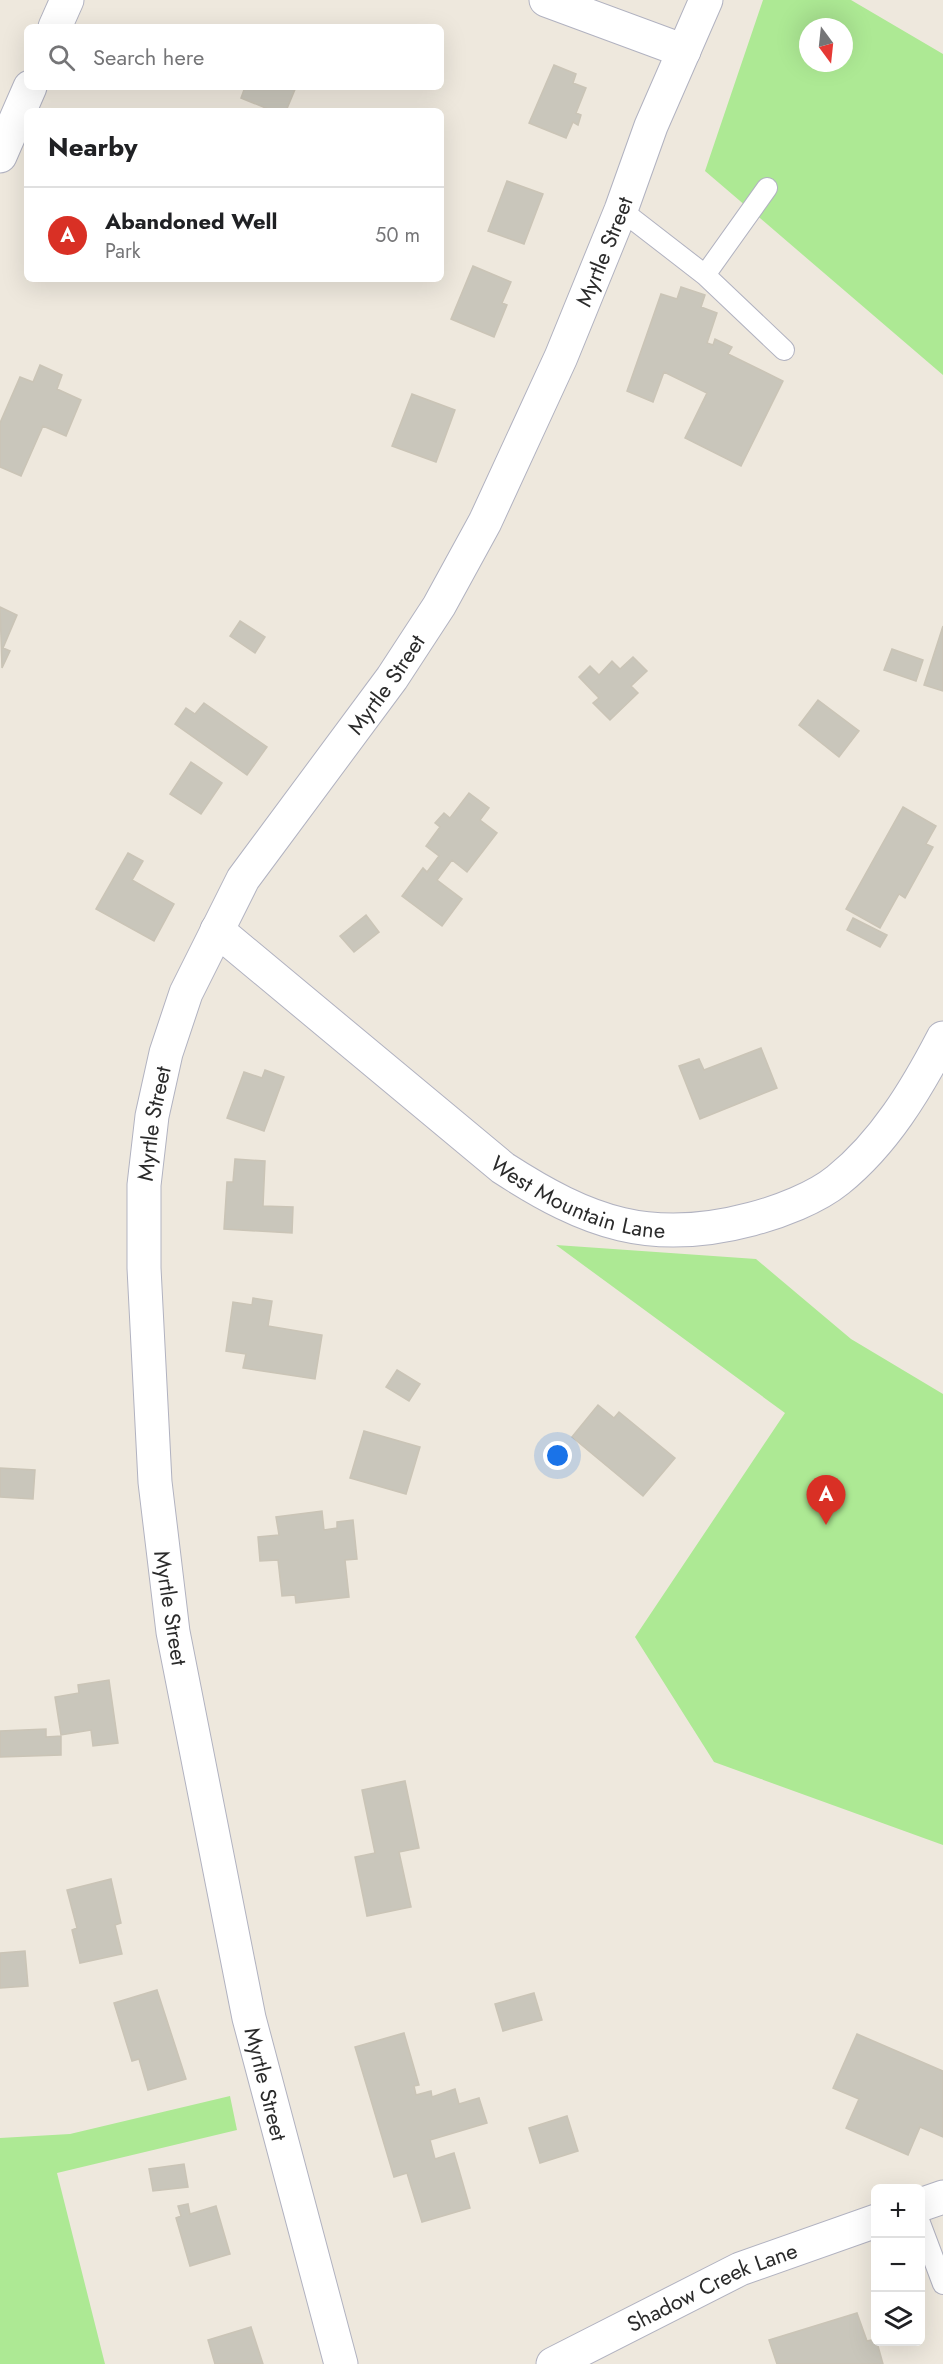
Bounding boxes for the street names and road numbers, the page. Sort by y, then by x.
street label: Myrtle Street [567,192,641,311]
street label: Myrtle Street [339,627,433,741]
street label: Myrtle Street [129,1062,179,1183]
street label: West Mountain Lane [483,1148,666,1246]
street label: Myrtle Street [146,1548,196,1668]
street label: Myrtle Street [236,2024,296,2145]
street label: Shadow Creek Lane [621,2234,802,2340]

